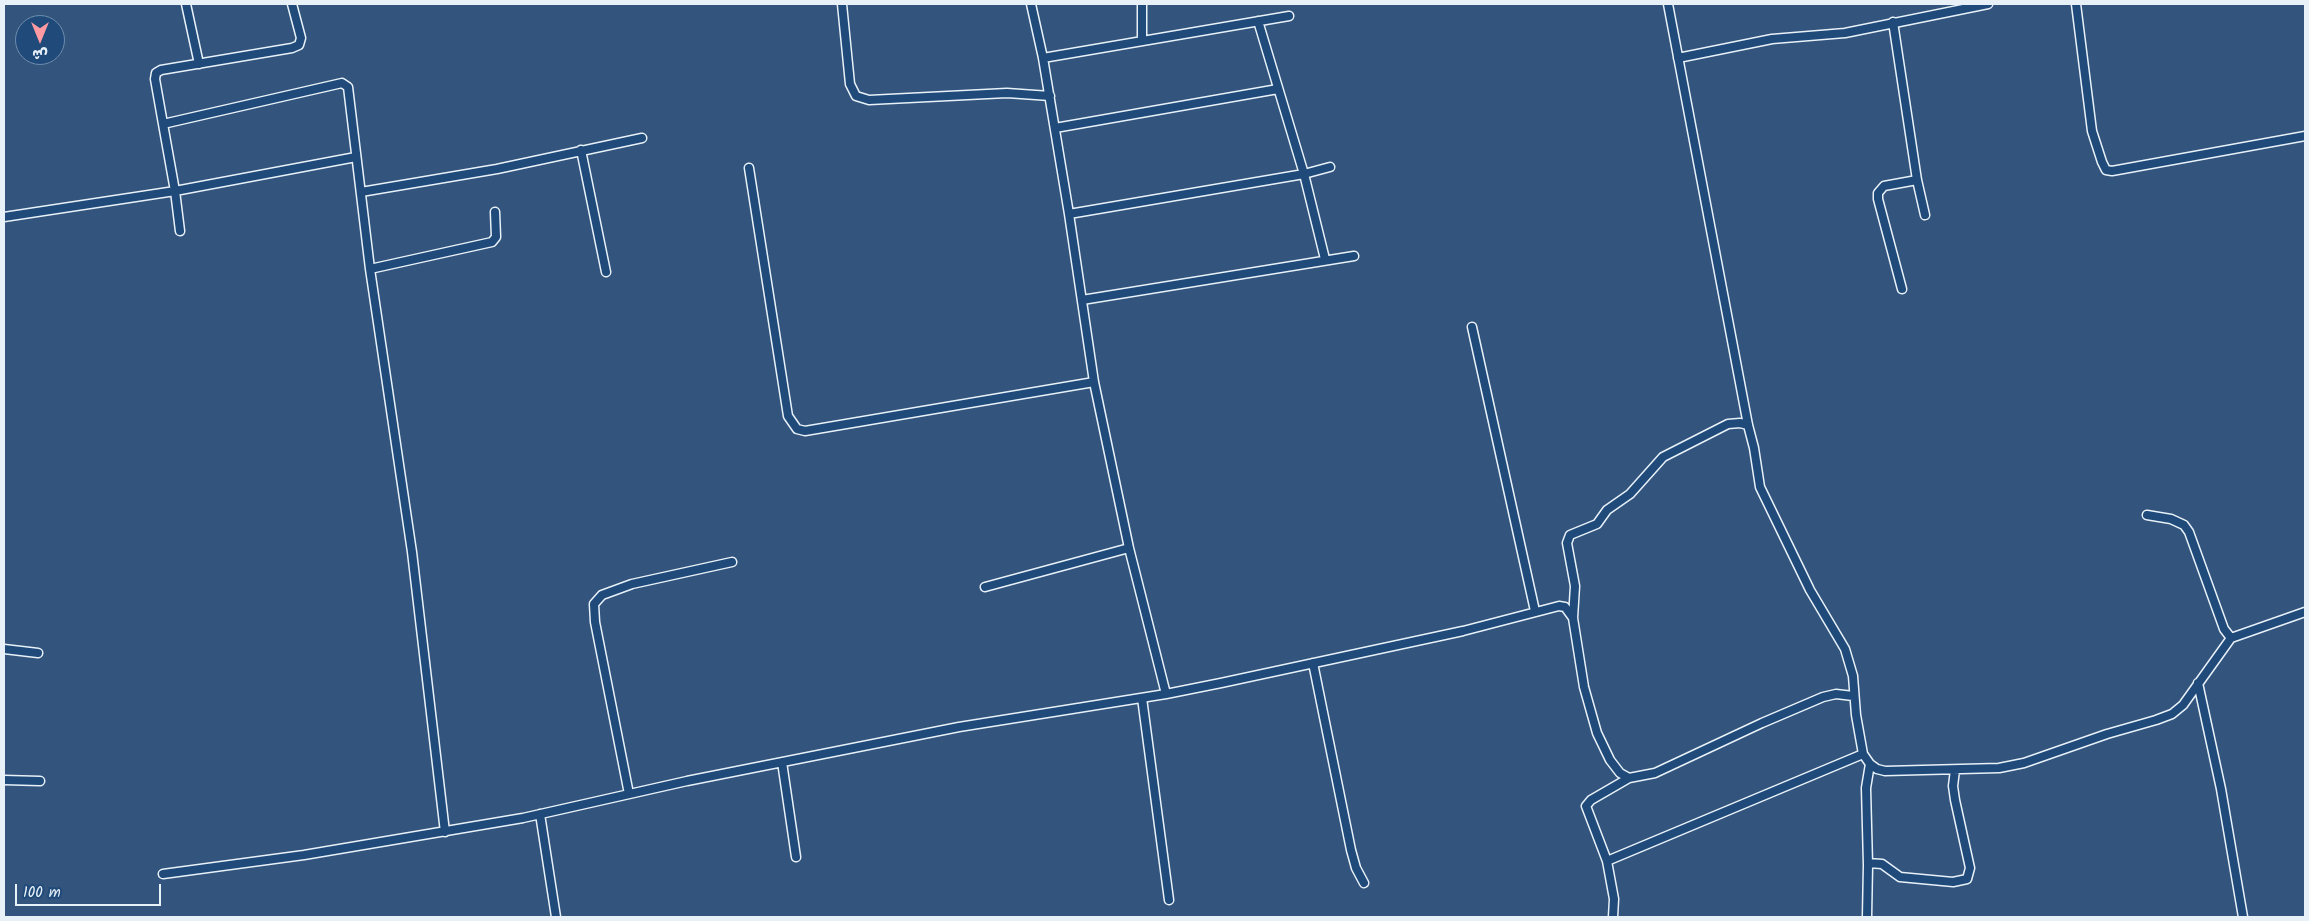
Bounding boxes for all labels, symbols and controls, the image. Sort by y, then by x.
north arrow [15,15,65,65]
text: ش [32,43,48,65]
scale bar [18,874,164,906]
text: 100 m [23,881,61,905]

